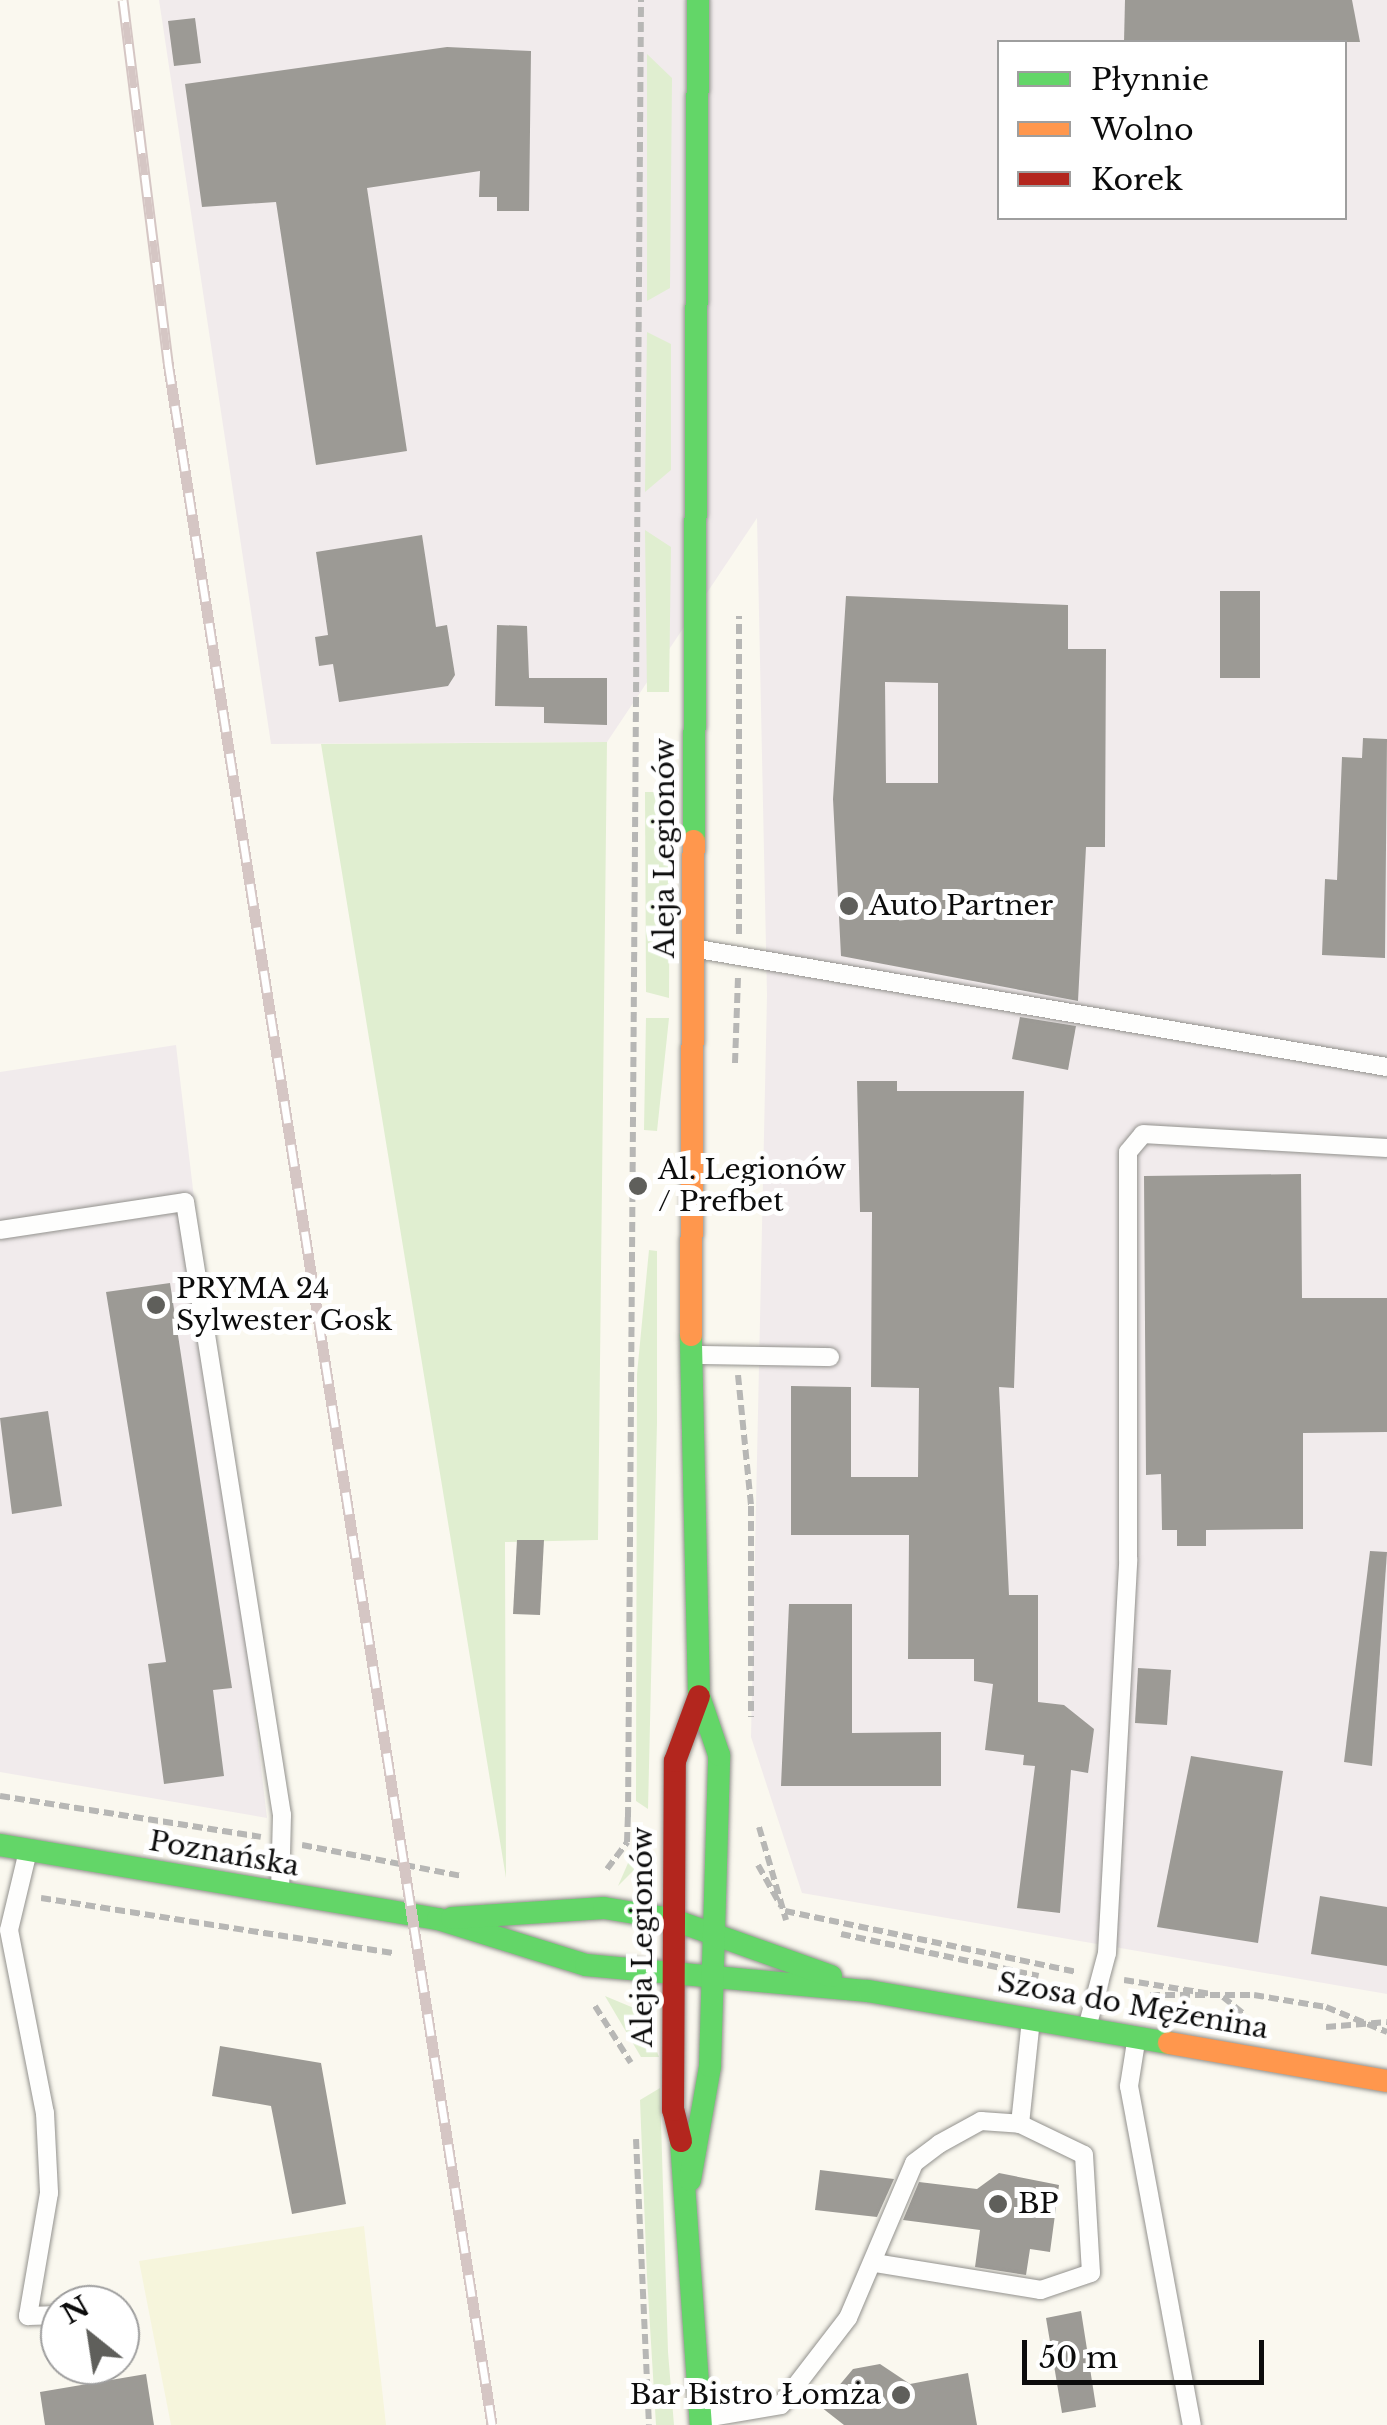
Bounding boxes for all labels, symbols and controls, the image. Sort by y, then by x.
legend [997,40,1347,220]
text: Płynnie [1091,61,1209,98]
text: Wolno [1091,111,1194,148]
text: Korek [1091,161,1183,198]
street label: Aleja Legionów [648,738,682,958]
place label: Auto Partner [869,889,1053,923]
marker: Auto Partner [838,895,860,917]
place label: Al. Legionów / Prefbet [658,1153,846,1219]
marker: Al. Legionów / Prefbet [627,1175,649,1197]
place label: PRYMA 24 Sylwester Gosk [176,1272,393,1338]
marker: PRYMA 24 Sylwester Gosk [145,1294,167,1316]
street label: Poznańska [146,1824,302,1884]
street label: Aleja Legionów [626,1827,660,2047]
street label: Szosa do Mężenina [995,1966,1271,2046]
place label: BP [1018,2187,1059,2221]
marker: BP [987,2193,1009,2215]
north arrow [40,2285,140,2385]
text: N [56,2289,96,2332]
scale bar [1027,2320,1270,2382]
text: 50 m [1039,2339,1118,2376]
place label: Bar Bistro Łomża [629,2378,881,2412]
marker: Bar Bistro Łomża [890,2384,912,2406]

